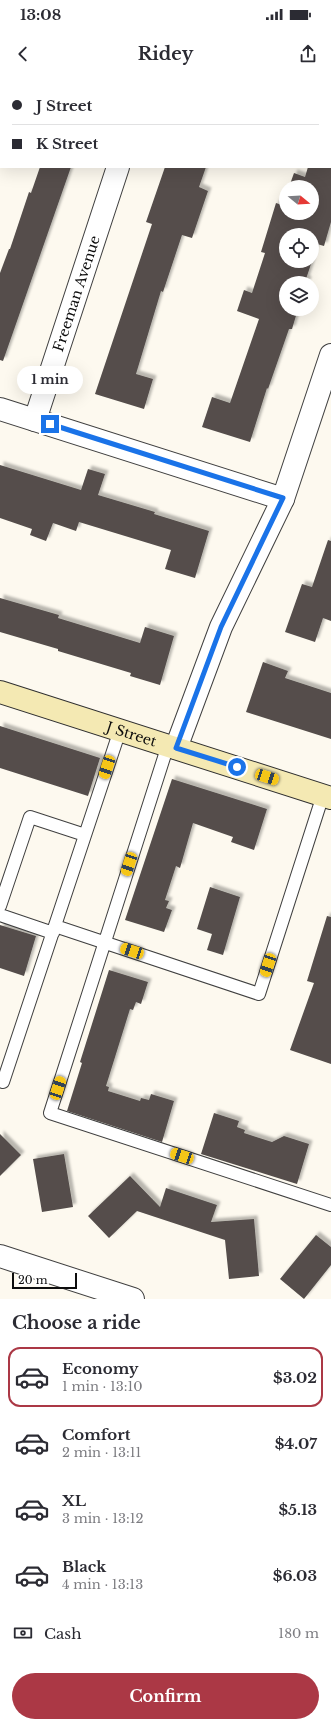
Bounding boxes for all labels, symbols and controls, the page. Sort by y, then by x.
text: 13:08 [20,5,61,24]
icon: back [12,43,34,65]
text: Ridey [138,43,193,65]
icon: share [297,43,319,65]
text: J Street [36,96,92,115]
text: K Street [36,134,98,153]
north arrow [279,180,319,220]
map controls [279,180,319,316]
button: locate [279,228,319,268]
street label: Freeman Avenue [49,233,104,354]
button: layers [279,276,319,316]
callout: 1 min [17,366,83,394]
text: 1 min [31,371,69,388]
route end [41,415,59,433]
street label: J Street [102,717,159,751]
car [98,754,116,780]
route start [228,758,246,776]
car [254,768,280,786]
car [120,851,138,877]
car [119,942,145,960]
car [259,952,277,978]
car [49,1075,67,1101]
car [169,1147,195,1165]
scale bar [12,1271,77,1290]
text: 20 m [18,1273,48,1287]
text: Choose a ride [12,1312,141,1334]
icon: car [14,1359,50,1395]
text: Economy [62,1359,139,1378]
text: $3.02 [273,1368,317,1387]
text: 1 min · 13:10 [62,1378,143,1395]
icon: car [14,1425,50,1461]
text: Comfort [62,1425,130,1444]
text: $4.07 [275,1434,317,1453]
text: 2 min · 13:11 [62,1444,141,1461]
icon: car [14,1491,50,1527]
text: XL [62,1491,86,1510]
text: $5.13 [278,1500,317,1519]
text: 3 min · 13:12 [62,1510,144,1527]
icon: car [14,1557,50,1593]
text: Black [62,1557,106,1576]
text: $6.03 [273,1566,317,1585]
text: 4 min · 13:13 [62,1576,143,1593]
icon: cash [12,1622,34,1644]
text: Cash [44,1624,81,1643]
text: 180 m [278,1625,319,1642]
button: Confirm [12,1673,319,1719]

